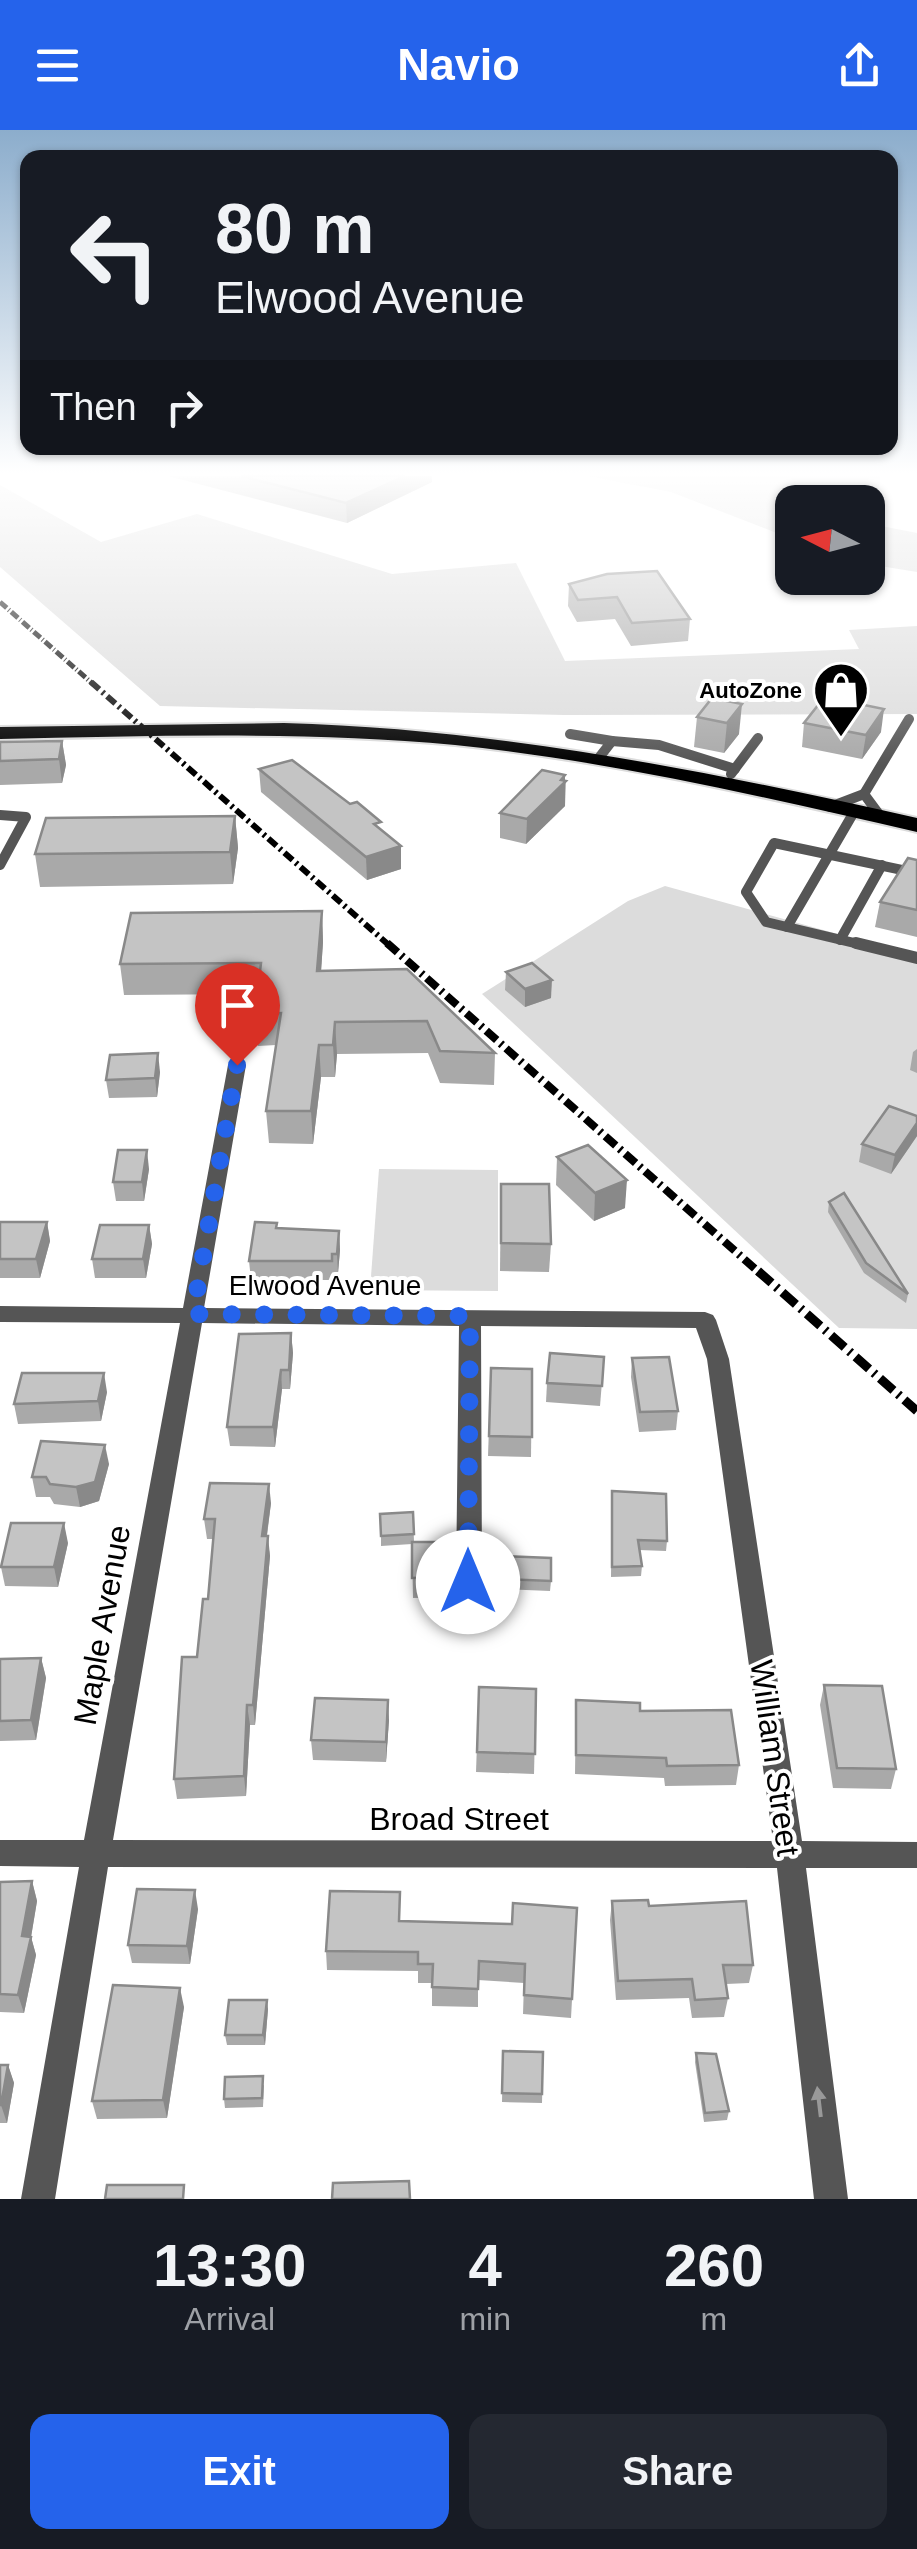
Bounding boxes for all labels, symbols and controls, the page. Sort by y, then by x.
icon: menu [30,38,85,93]
icon: share [832,38,887,93]
text: Navio [397,39,520,90]
icon: left [50,190,180,320]
text: 80 m [215,190,375,268]
text: Elwood Avenue [215,272,524,323]
icon: right [157,380,212,435]
text: Then [50,386,137,428]
north arrow [775,485,885,595]
map controls [775,485,885,595]
shop icon: AutoZone [811,660,871,739]
place label: AutoZone [699,678,802,703]
pin [195,963,280,1066]
icon: arrive [210,978,265,1033]
street label: Elwood Avenue [229,1270,421,1301]
street label: Maple Avenue [67,1522,137,1728]
position arrow [416,1530,520,1634]
street label: William Street [743,1658,807,1858]
street label: Broad Street [369,1801,549,1837]
one-way arrow [811,2086,827,2118]
text: 13:30 [153,2232,306,2299]
text: 4 [468,2232,502,2299]
text: 260 [664,2232,764,2299]
text: Arrival [184,2301,275,2337]
text: min [459,2301,511,2337]
text: m [701,2301,727,2337]
button: Exit [30,2414,449,2529]
button: Share [469,2414,887,2529]

